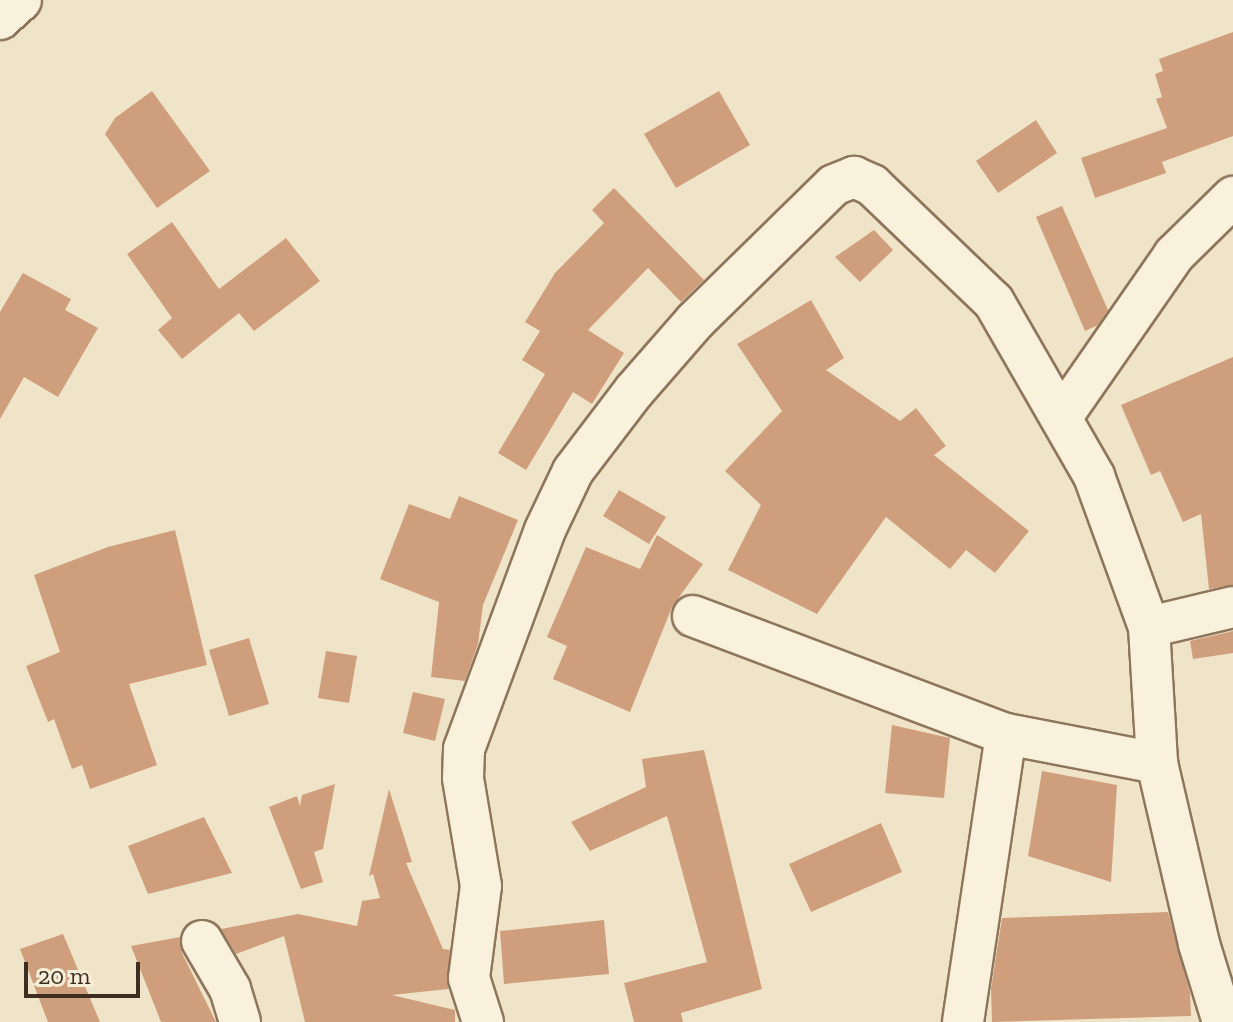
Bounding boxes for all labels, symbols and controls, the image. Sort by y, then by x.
scale bar [28,946,144,996]
text: 20 m [38,961,90,990]

